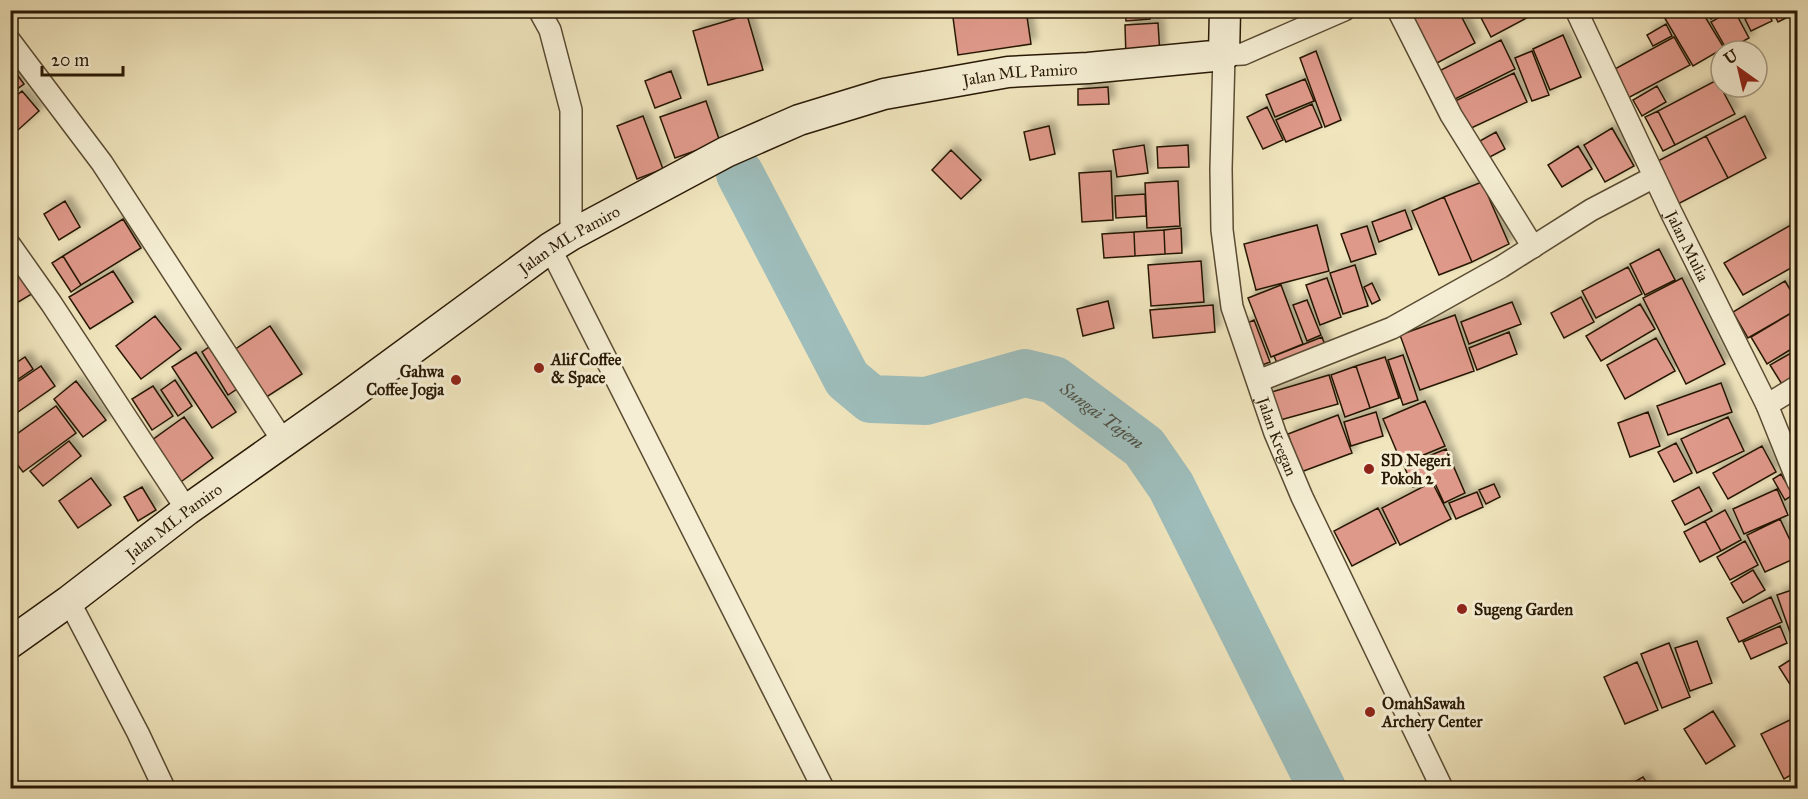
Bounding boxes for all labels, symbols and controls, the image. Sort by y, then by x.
scale bar [42,39,123,77]
north arrow [1709,39,1769,99]
text: U [1720,45,1742,68]
text: 20 m [51,49,89,71]
street label: Jalan ML Pamiro [959,60,1078,91]
street label: Jalan ML Pamiro [513,202,623,280]
street label: Jalan Mulia [1660,206,1713,285]
place label: Alif Coffee & Space [550,350,622,388]
marker: Alif Coffee & Space [532,361,546,375]
place label: Gahwa Coffee Jogja [366,362,445,400]
marker: Gahwa Coffee Jogja [449,373,463,387]
water label: Sungai Tajem [1055,377,1149,454]
street label: Jalan Kregan [1252,393,1301,479]
place label: SD Negeri Pokoh 2 [1381,451,1451,488]
marker: SD Negeri Pokoh 2 [1362,462,1376,476]
street label: Jalan ML Pamiro [120,479,226,566]
place label: Sugeng Garden [1474,600,1573,620]
marker: Sugeng Garden [1455,602,1469,616]
place label: OmahSawah Archery Center [1381,694,1483,732]
marker: OmahSawah Archery Center [1363,705,1377,719]

